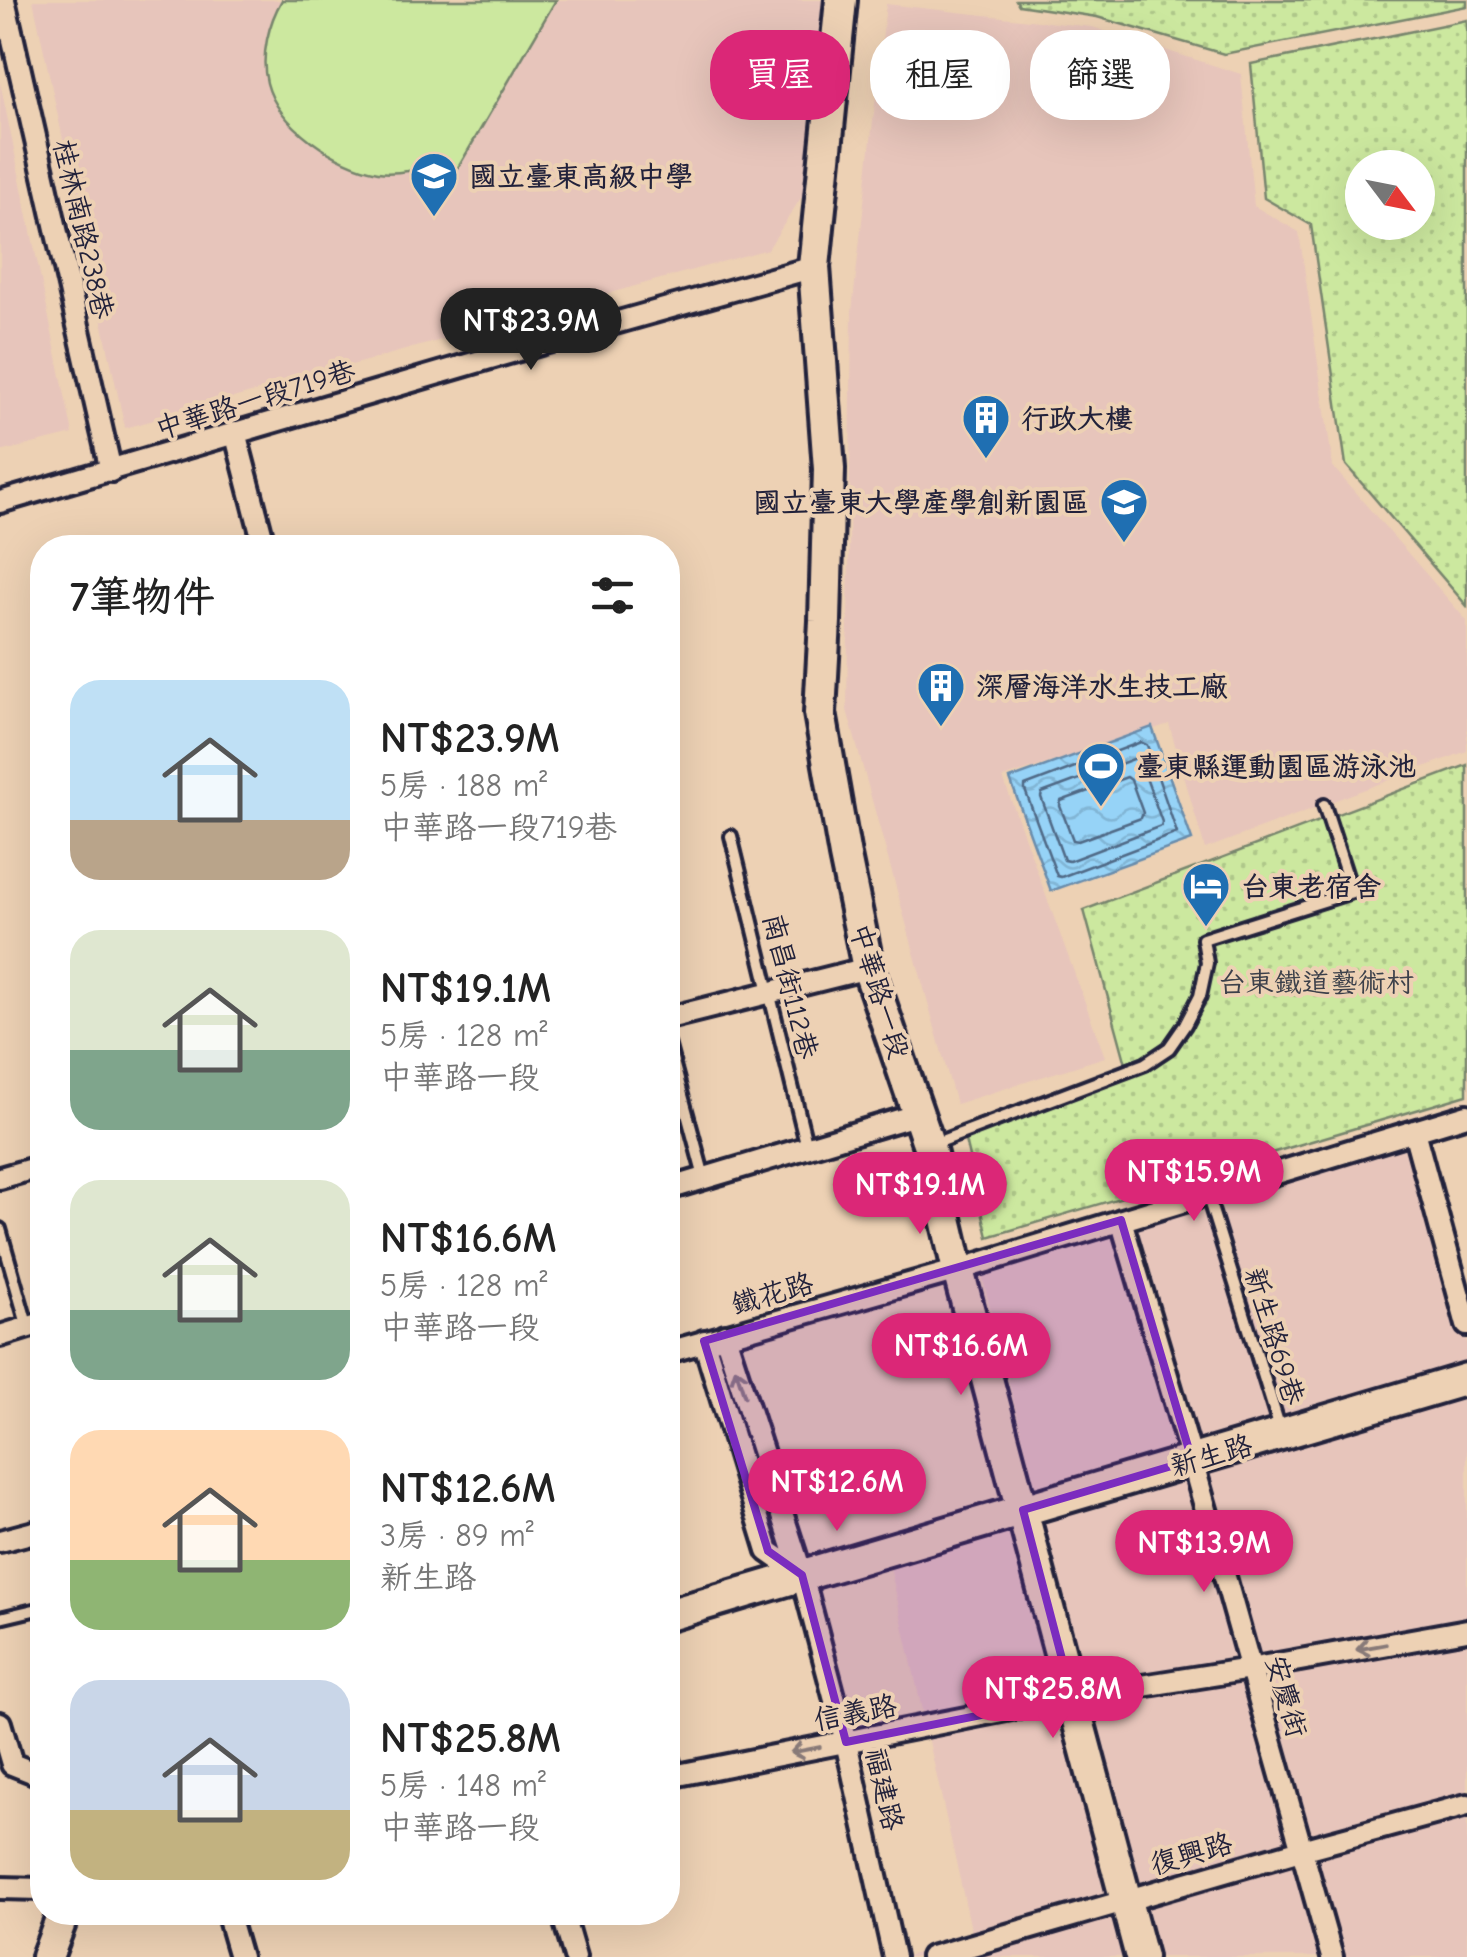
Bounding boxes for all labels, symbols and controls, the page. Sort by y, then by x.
chip: 買屋 [710,30,850,120]
chip: 租屋 [870,30,1010,120]
chip: 篩選 [1030,30,1170,120]
street label: 桂林南路238巷 [47,136,119,323]
school or university icon: 國立臺東高級中學 [408,150,460,218]
north arrow [1345,150,1435,240]
map controls [1345,150,1435,240]
place label: 國立臺東高級中學 [469,161,693,193]
pin: NT$23.9M [428,288,634,373]
text: NT$23.9M [463,302,599,339]
street label: 中華路一段719巷 [152,354,360,446]
building icon: 行政大樓 [960,392,1012,460]
place label: 行政大樓 [1021,403,1133,435]
school or university icon: 國立臺東大學產學創新園區 [1098,476,1150,544]
place label: 國立臺東大學產學創新園區 [753,487,1089,519]
icon: filters [585,568,640,623]
text: 7筆物件 [70,573,215,622]
building icon: 深層海洋水生技工廠 [915,660,967,728]
place label: 深層海洋水生技工廠 [976,671,1228,703]
text: NT$23.9M [380,714,560,763]
icon: home [150,720,270,840]
sports icon: 臺東縣運動園區游泳池 [1075,740,1127,808]
place label: 臺東縣運動園區游泳池 [1136,751,1416,783]
text: 5房 · 188 m² [380,767,547,804]
text: 中華路一段719巷 [380,809,617,846]
hotel icon: 台東老宿舍 [1180,860,1232,928]
place label: 台東老宿舍 [1241,871,1381,903]
street label: 南昌街112巷 [757,910,824,1063]
street label: 中華路一段 [843,920,915,1063]
text: NT$19.1M [380,964,551,1013]
park label: 台東鐵道藝術村 [1218,967,1414,999]
icon: home [150,970,270,1090]
text: 5房 · 128 m² [380,1017,547,1054]
text: 中華路一段 [380,1059,540,1096]
pin: NT$15.9M [1091,1139,1297,1224]
pin: NT$19.1M [817,1152,1023,1237]
text: NT$15.9M [1127,1153,1261,1190]
text: NT$19.1M [855,1166,985,1203]
text: NT$16.6M [380,1214,557,1263]
icon: home [150,1220,270,1340]
street label: 新生路69巷 [1238,1264,1310,1410]
text: 5房 · 128 m² [380,1267,547,1304]
street label: 鐵花路 [727,1267,817,1321]
text: 中華路一段 [380,1309,540,1346]
pin: NT$16.6M [858,1313,1064,1398]
text: NT$16.6M [894,1327,1028,1364]
one-way arrow [730,1367,748,1399]
street label: 新生路 [1166,1429,1256,1483]
pin: NT$12.6M [734,1449,940,1534]
text: NT$12.6M [770,1463,904,1500]
text: NT$12.6M [380,1464,556,1513]
icon: home [150,1470,270,1590]
pin: NT$13.9M [1101,1510,1307,1595]
text: 3房 · 89 m² [380,1517,534,1554]
text: NT$13.9M [1137,1524,1271,1561]
text: 新生路 [380,1559,476,1596]
one-way arrow [1355,1638,1388,1657]
street label: 安慶街 [1259,1651,1313,1741]
pin: NT$25.8M [950,1656,1156,1741]
text: NT$25.8M [984,1670,1122,1707]
street label: 信義路 [811,1689,899,1737]
text: NT$25.8M [380,1714,561,1763]
icon: home [150,1720,270,1840]
one-way arrow [790,1741,822,1760]
street label: 福建路 [859,1745,909,1834]
text: 5房 · 148 m² [380,1767,546,1804]
text: 中華路一段 [380,1809,540,1846]
street label: 復興路 [1146,1827,1236,1881]

